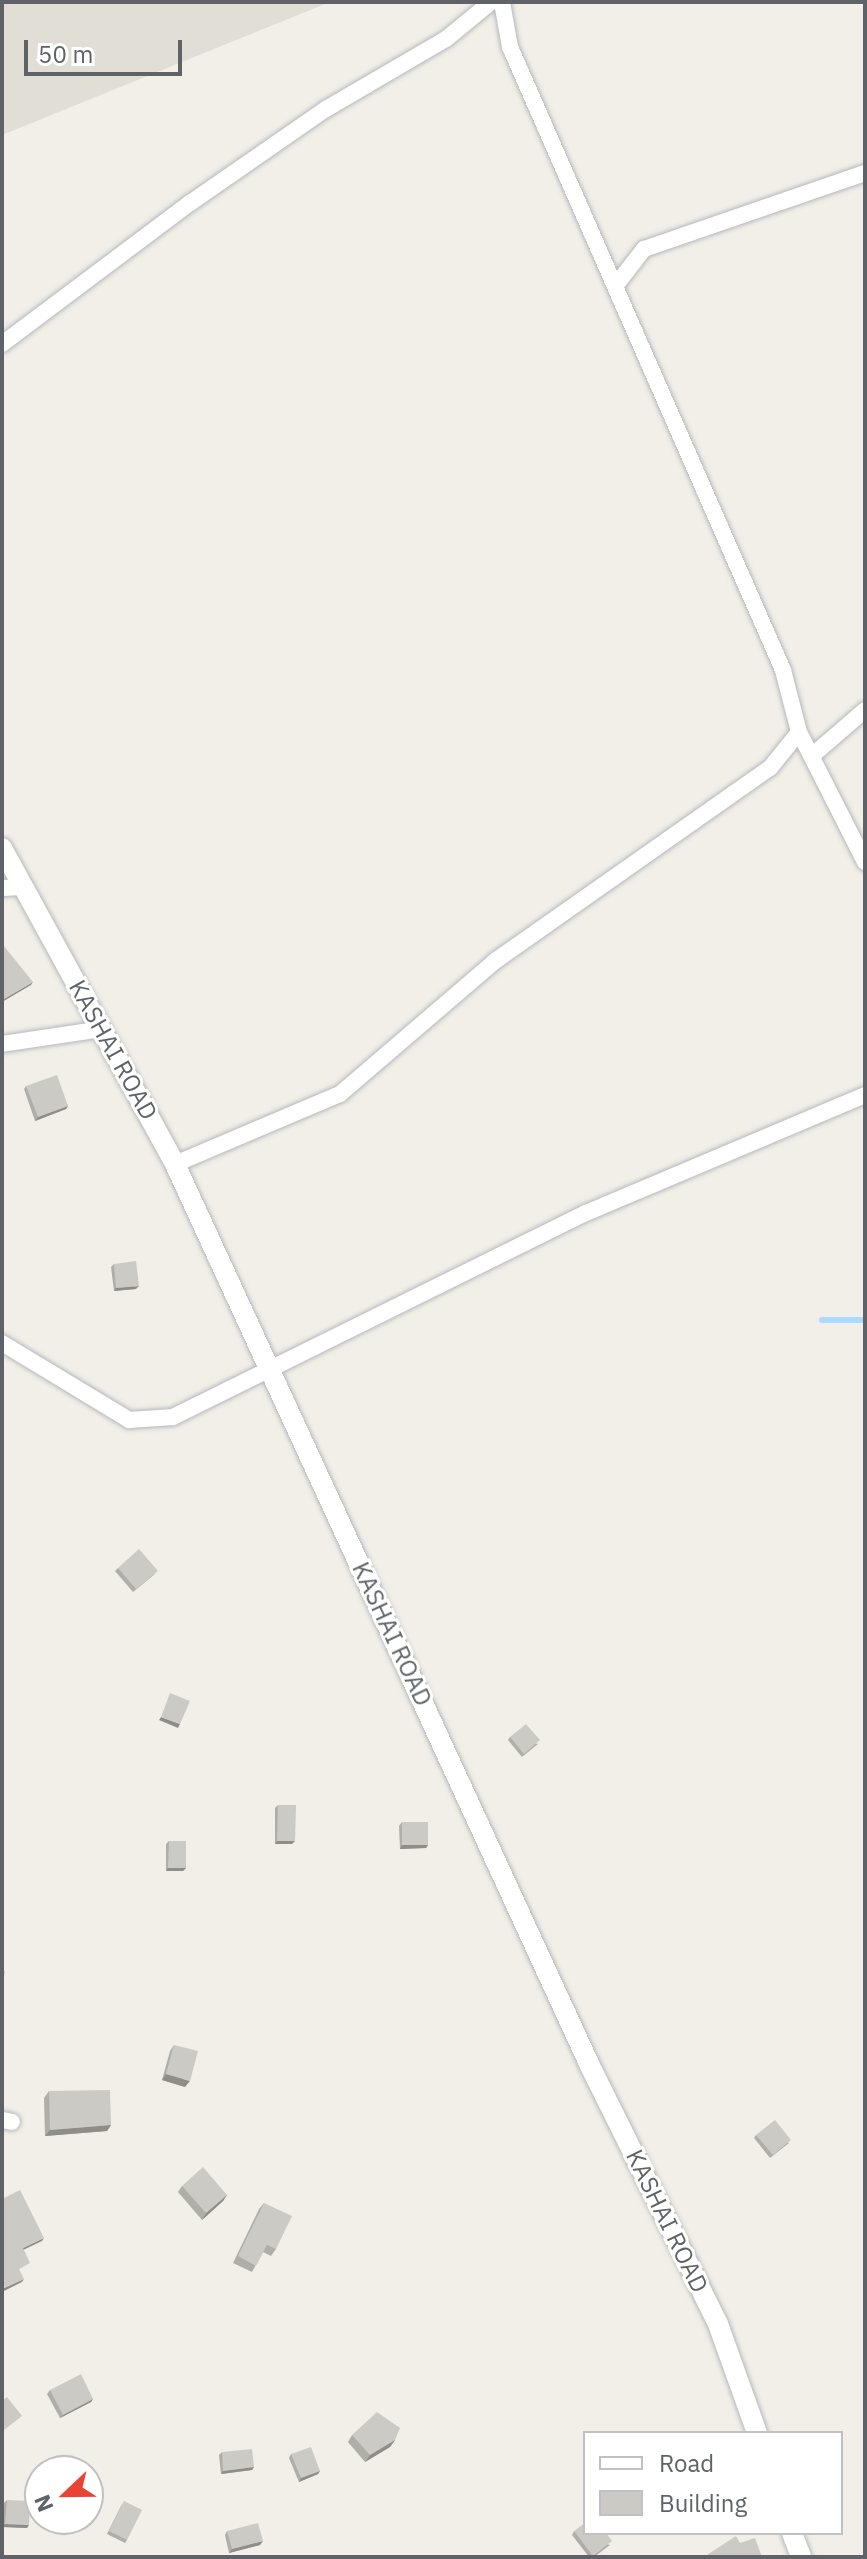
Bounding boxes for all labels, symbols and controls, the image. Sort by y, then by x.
scale bar [28,24,186,74]
text: 50 m [38,38,93,70]
street label: KASHAI ROAD [63,975,163,1125]
street label: KASHAI ROAD [346,1557,438,1711]
street label: KASHAI ROAD [620,2145,714,2297]
legend [583,2431,843,2535]
text: Road [659,2447,714,2479]
north arrow [24,2455,104,2535]
text: Building [659,2487,747,2519]
text: N [27,2491,60,2516]

